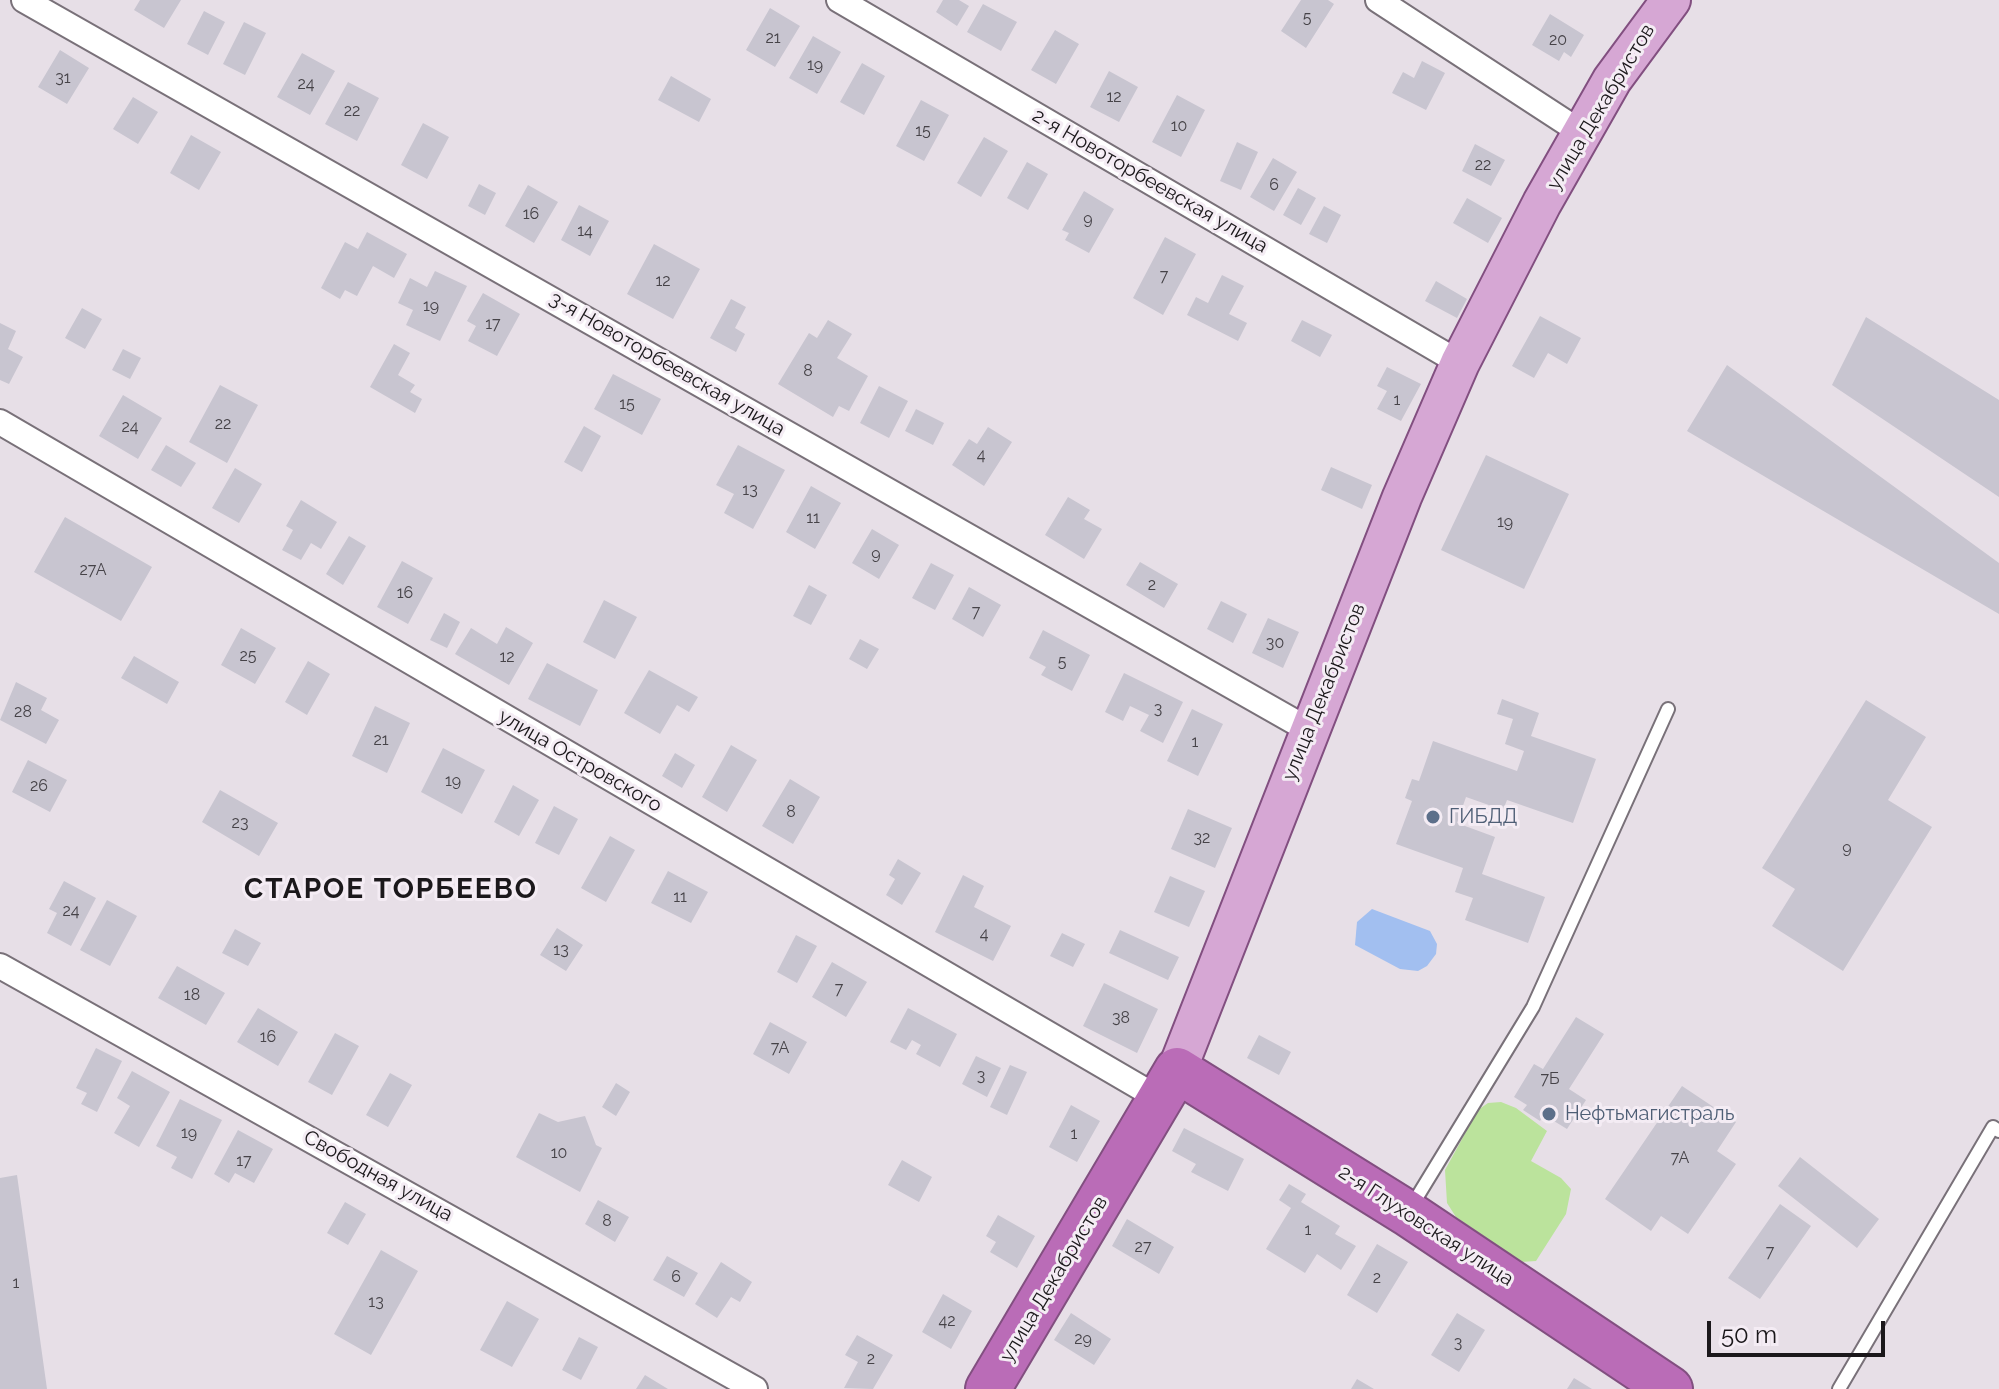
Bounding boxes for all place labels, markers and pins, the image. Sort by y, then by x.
place label: ГИБДД [1449,805,1517,829]
marker: ГИБДД [1424,808,1442,826]
place label: Нефтьмагистраль [1565,1102,1734,1126]
marker: Нефтьмагистраль [1540,1105,1558,1123]

